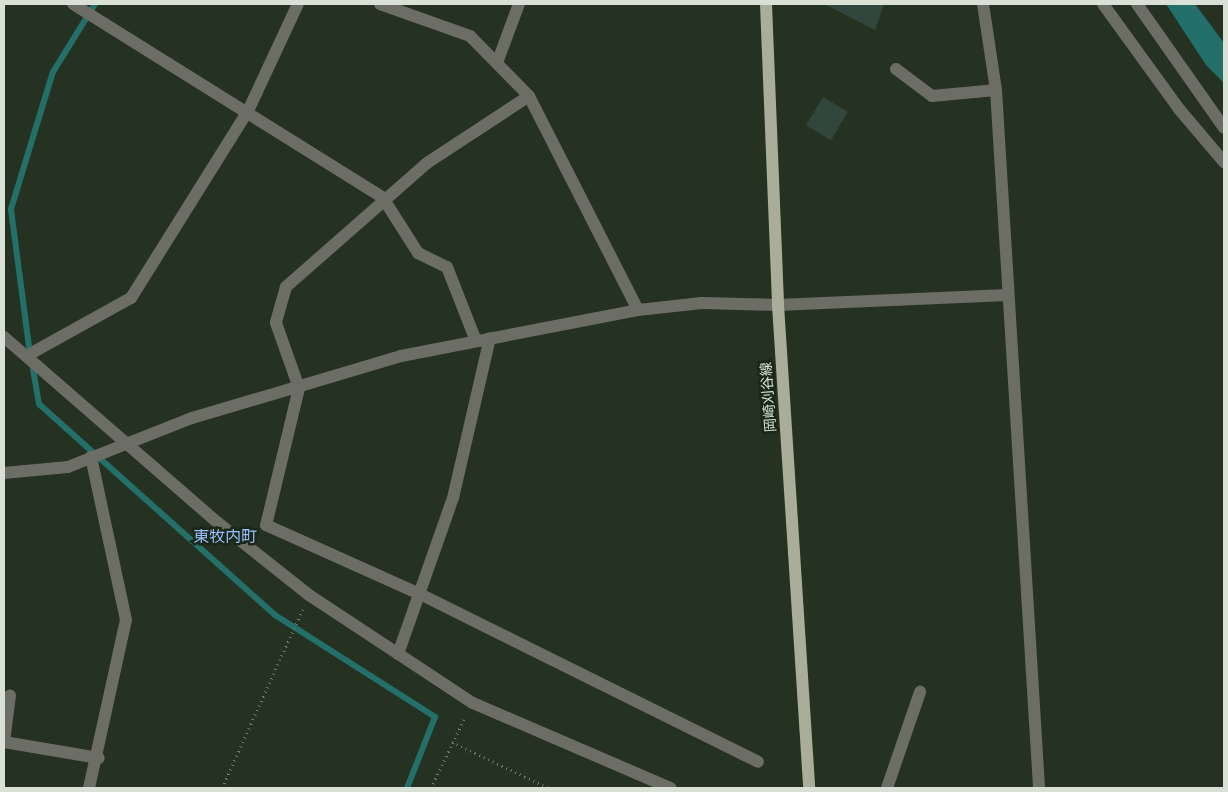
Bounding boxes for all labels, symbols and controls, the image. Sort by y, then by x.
street label: 岡崎刈谷線 [758,361,780,433]
district label: 東牧内町 [193,527,257,547]

